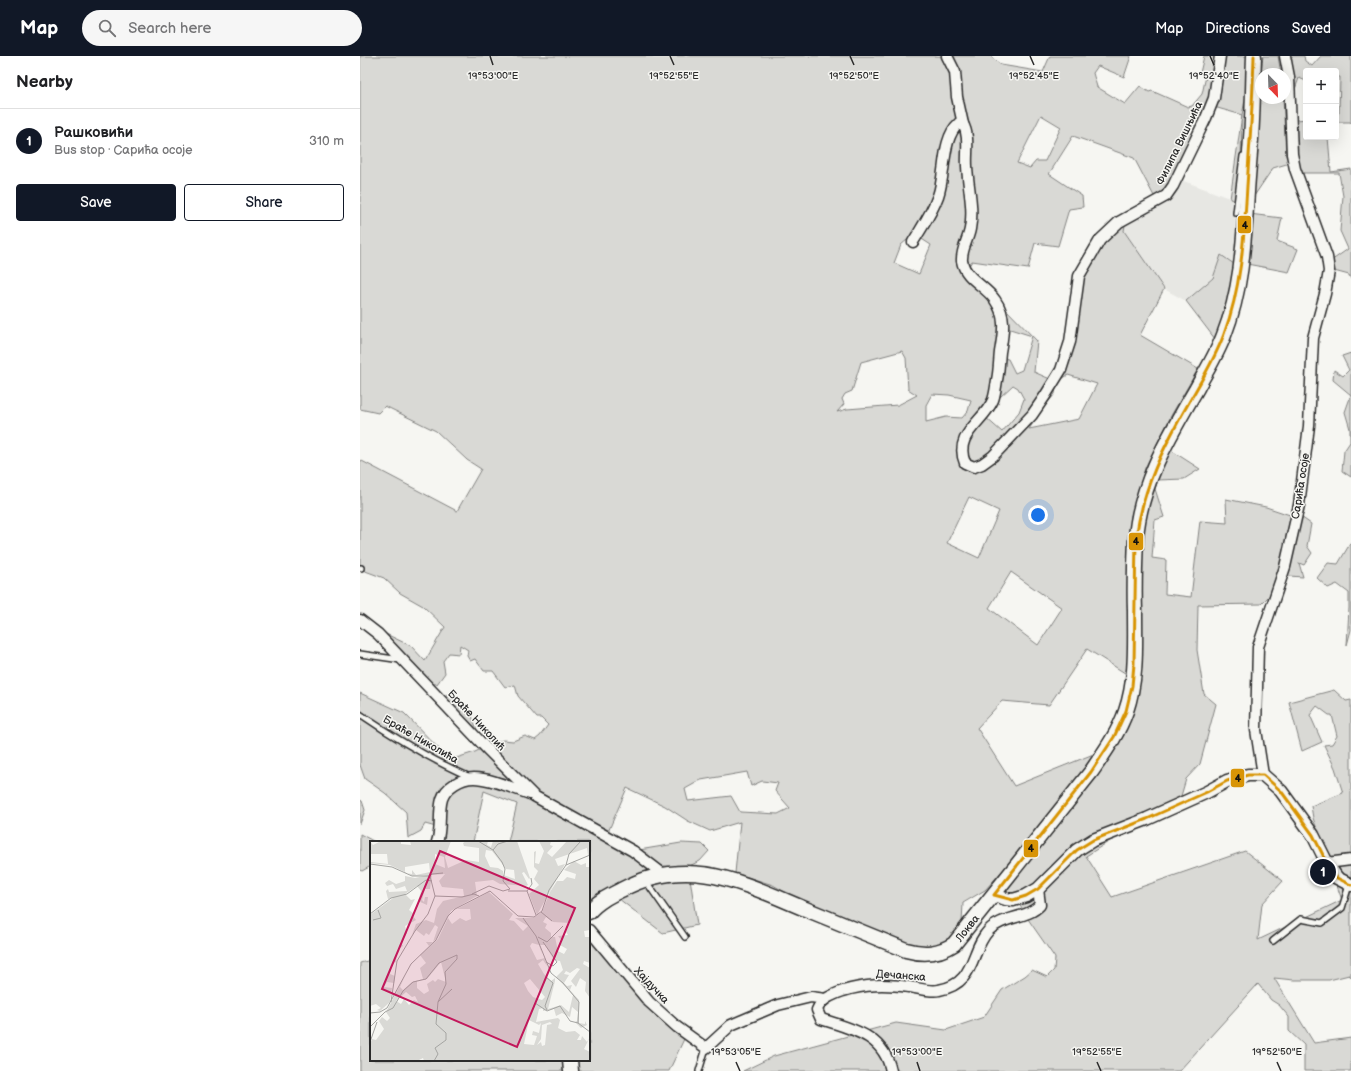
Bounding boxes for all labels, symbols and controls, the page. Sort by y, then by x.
search box [82,10,362,46]
text: Map [20,17,58,40]
icon: search [96,17,118,39]
text: Search here [128,19,211,38]
text: Map [1155,20,1183,37]
text: Directions [1205,20,1270,37]
text: Saved [1292,20,1331,37]
north arrow [1255,68,1291,104]
map controls [1303,68,1339,140]
button: + [1303,68,1339,104]
text: 19°53'00"E [468,70,519,82]
text: 19°52'55"E [649,70,699,82]
text: 19°52'50"E [829,70,879,82]
text: 19°52'45"E [1009,70,1060,82]
text: 19°52'40"E [1189,70,1240,82]
text: Nearby [16,72,73,92]
street label: Филипа Вишњића [1154,99,1206,187]
button: − [1303,104,1339,140]
text: Рашковићи [54,123,133,142]
text: 1 [26,133,32,149]
text: 310 m [309,133,344,149]
text: Bus stop · Сарића осоје [54,142,192,158]
button: Save [16,184,176,221]
button: Share [184,184,344,221]
line badge: 4 [1237,215,1252,234]
text: 4 [1242,219,1249,232]
street label: Сарића осоје [1289,452,1312,520]
your location [1028,505,1048,525]
line badge: 4 [1128,532,1144,551]
text: 4 [1133,535,1140,548]
street label: Браће Николић [445,687,508,754]
street label: Браће Николића [381,713,461,767]
line badge: 4 [1230,768,1245,788]
text: 4 [1235,772,1242,785]
line badge: 4 [1023,839,1039,858]
inset map [370,841,590,1061]
text: 4 [1028,842,1035,855]
pin: 1 [1310,857,1336,887]
street label: Локва [952,912,982,945]
street label: Хајдучка [631,964,672,1007]
street label: Дечанска [876,967,927,984]
text: 19°53'05"E [711,1046,762,1058]
text: 19°53'00"E [892,1046,943,1058]
text: 19°52'55"E [1072,1046,1122,1058]
text: 19°52'50"E [1252,1046,1302,1058]

